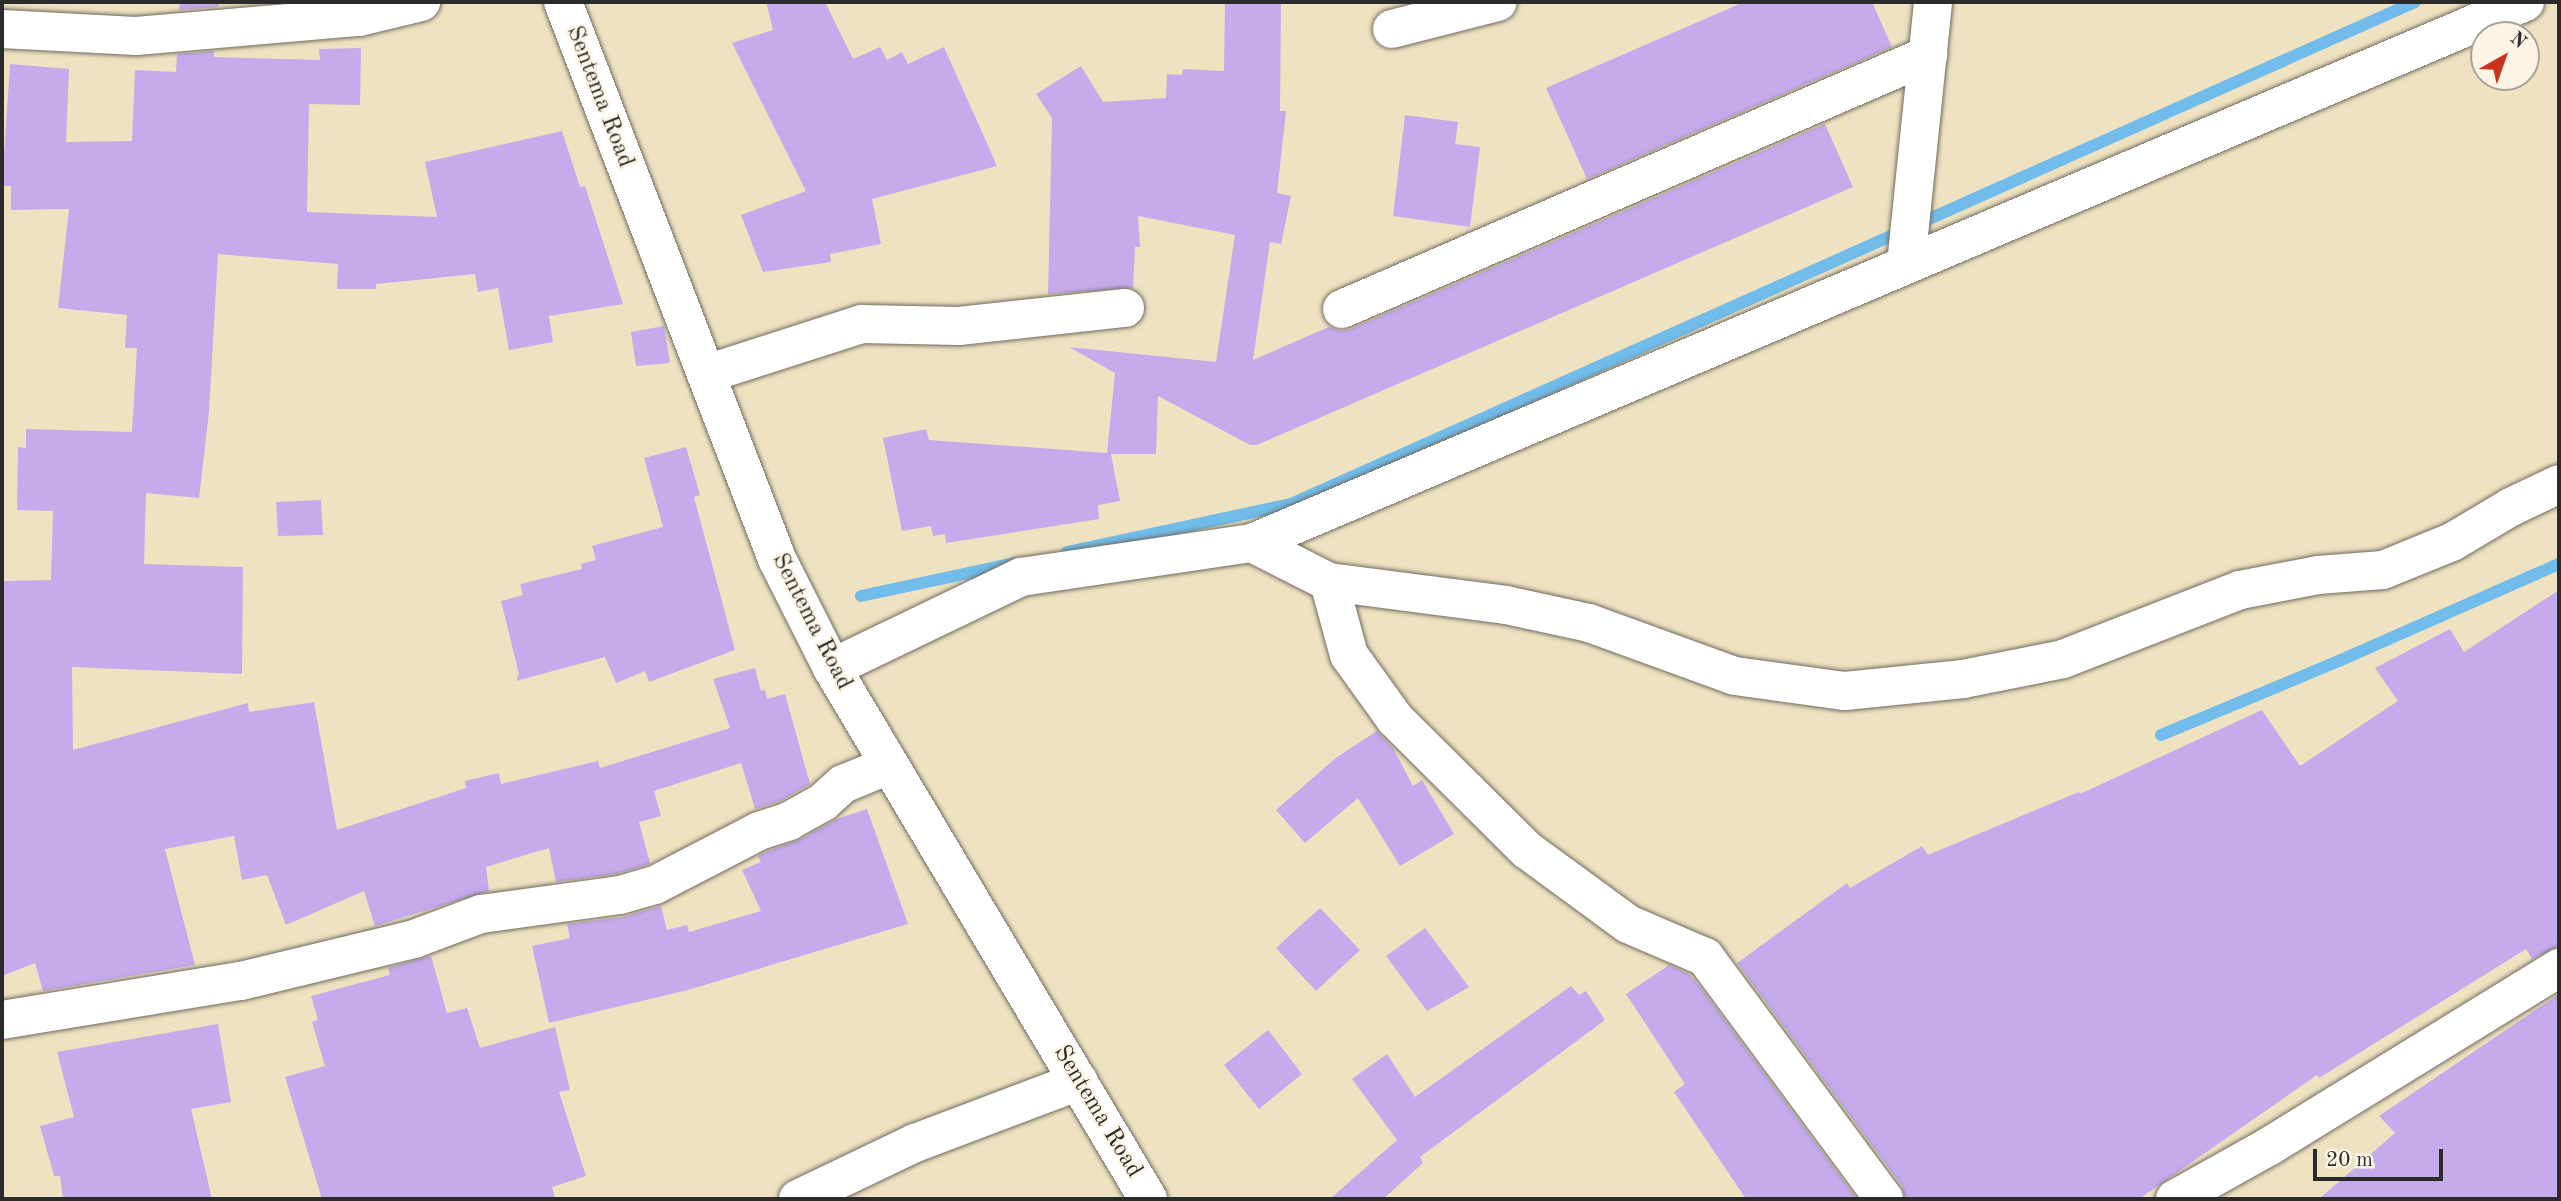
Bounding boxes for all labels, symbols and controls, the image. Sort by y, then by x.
north arrow [2470,21,2540,91]
street label: Sentema Road [559,22,639,172]
text: N [2506,29,2529,53]
street label: Sentema Road [764,549,858,695]
street label: Sentema Road [1046,1041,1148,1183]
scale bar [2316,1134,2446,1178]
text: 20 m [2326,1150,2373,1171]

